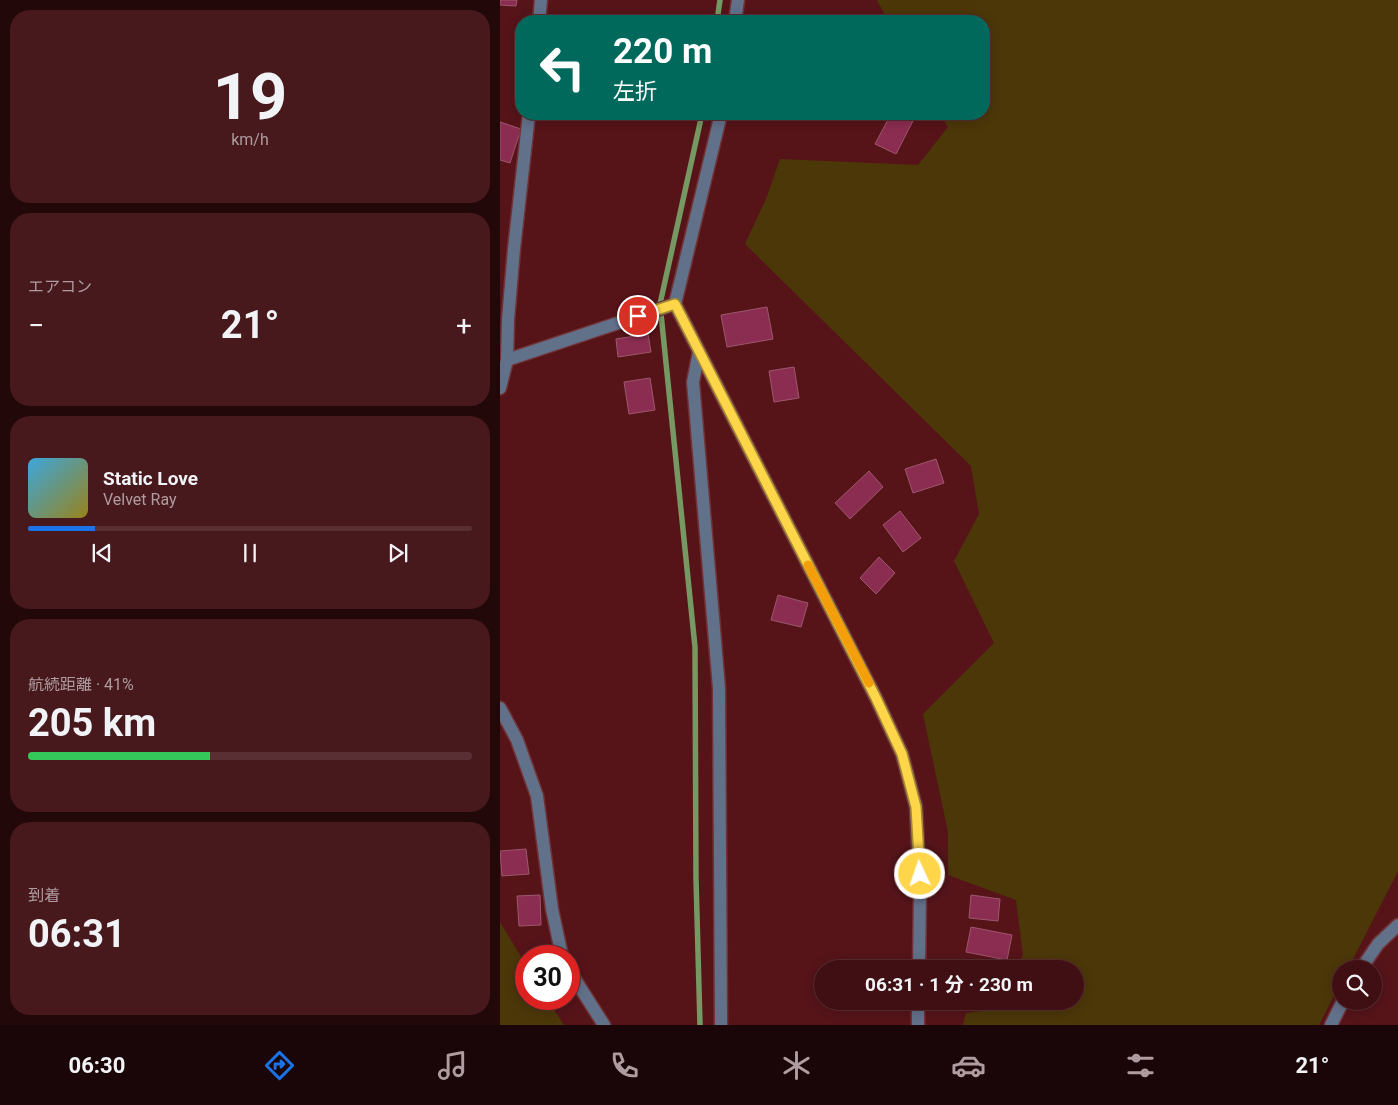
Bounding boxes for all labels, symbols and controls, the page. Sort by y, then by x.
text: 220 m [613,31,712,72]
icon: left [530,35,595,100]
text: 19 [213,59,287,135]
text: 左折 [613,79,657,104]
text: km/h [231,130,269,149]
text: エアコン [28,277,92,296]
pin [617,295,659,337]
icon: arrive [624,302,652,330]
text: 21° [221,303,279,347]
text: − [28,309,44,342]
text: + [456,309,472,342]
text: Static Love [103,467,198,490]
text: Velvet Ray [103,490,177,509]
icon: previous [88,539,116,567]
icon: pause [236,539,264,567]
icon: next [384,539,412,567]
text: 航続距離 · 41% [28,675,134,694]
text: 205 km [28,701,156,745]
position arrow [893,847,945,899]
text: 到着 [28,886,60,905]
text: 06:31 [28,912,126,956]
speed limit sign: 30 [515,945,580,1010]
map controls [1332,960,1382,1010]
button: search [1332,960,1382,1010]
text: 06:31 · 1 分 · 230 m [865,973,1033,996]
icon: directions [262,1048,297,1083]
icon: music [435,1048,470,1083]
icon: phone [607,1048,642,1083]
icon: climate [779,1048,814,1083]
icon: car [951,1048,986,1083]
icon: filters [1123,1048,1158,1083]
text: 06:30 [69,1053,125,1078]
text: 21° [1295,1053,1329,1078]

